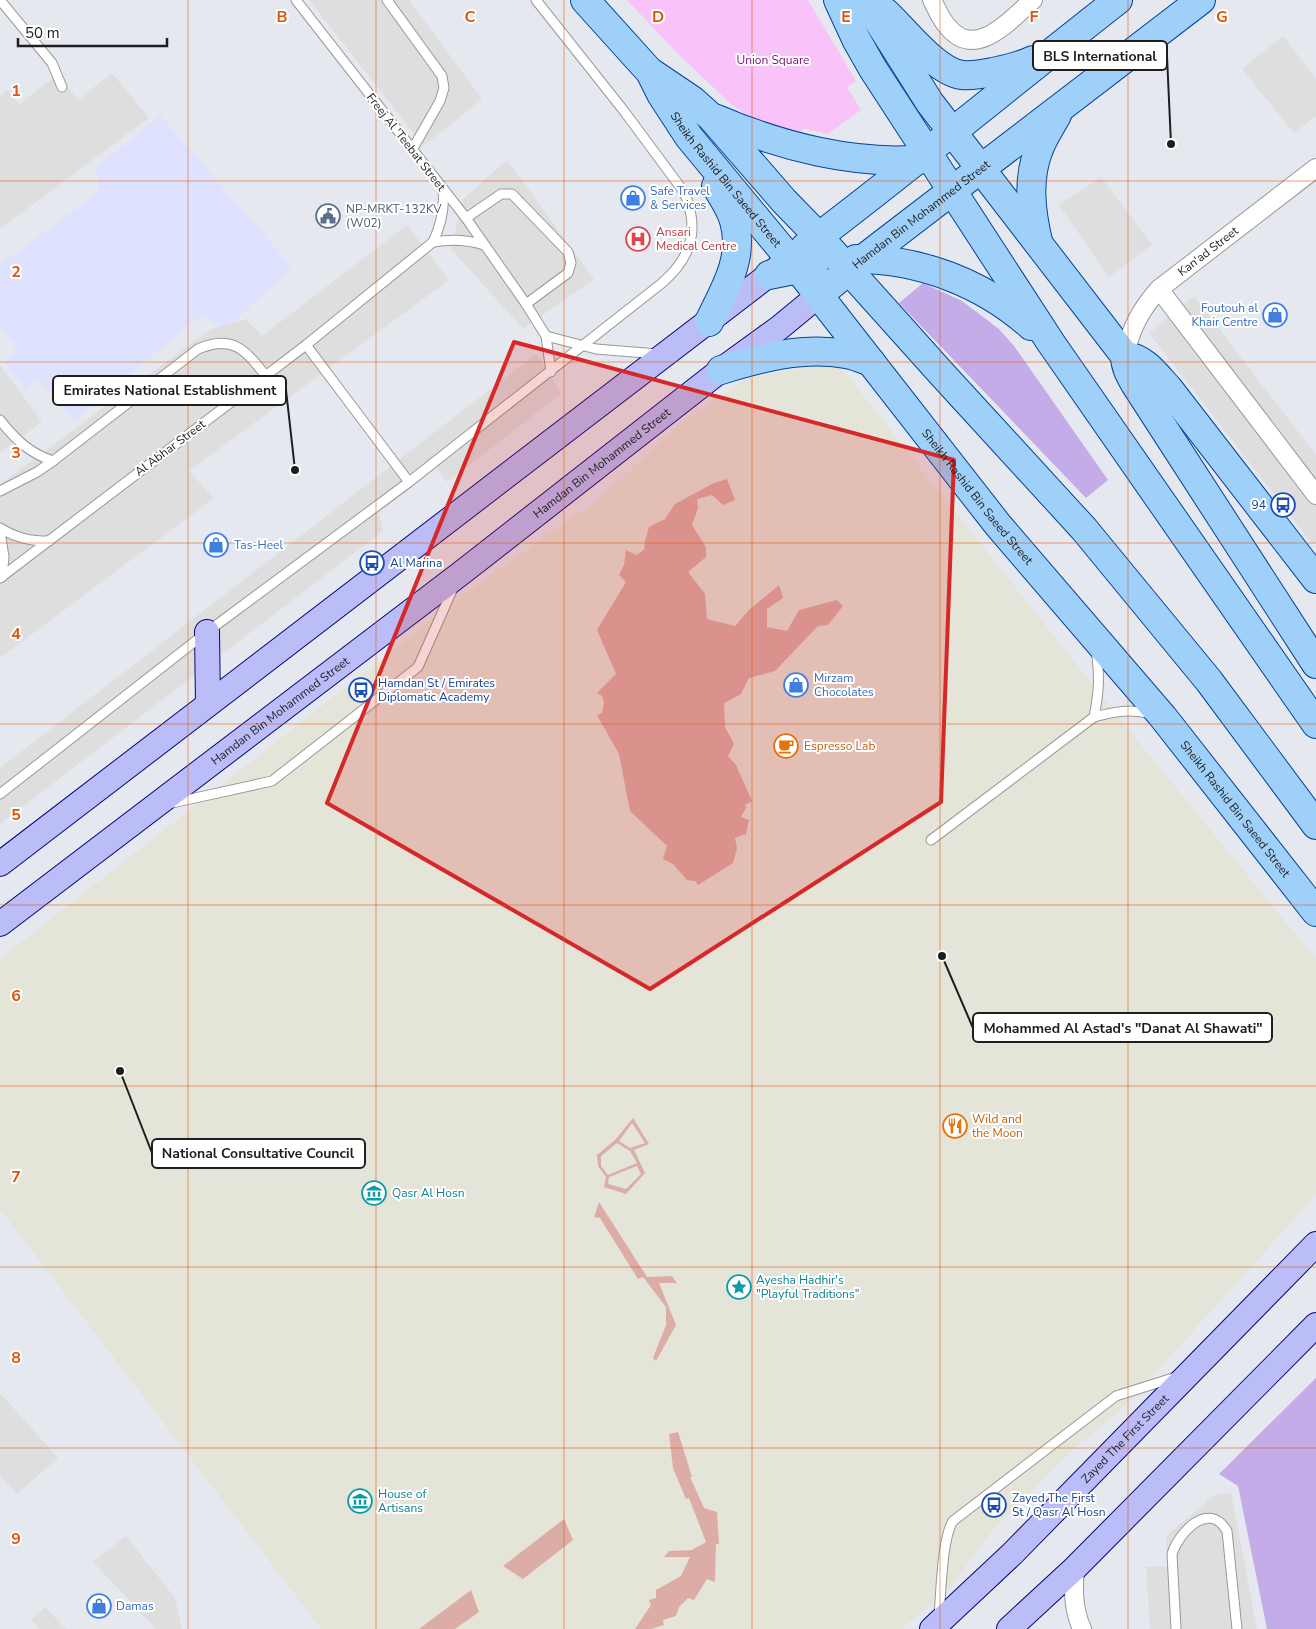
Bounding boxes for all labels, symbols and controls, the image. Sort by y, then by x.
text: B [276,6,288,28]
text: C [465,6,476,28]
text: D [652,6,664,28]
text: E [841,6,851,28]
text: F [1030,6,1039,28]
text: G [1216,6,1228,28]
scale bar [18,15,166,47]
text: 50 m [25,23,60,43]
callout: BLS International [1033,41,1167,70]
text: BLS International [1043,47,1157,66]
park label: Union Square [737,52,809,68]
text: 1 [11,80,21,102]
street label: Freej Al 'Teebat Street [363,90,450,195]
street label: Sheikh Rashid Bin Saeed Street [667,109,785,251]
street label: Hamdan Bin Mohammed Street [849,156,994,273]
place label: Safe Travel & Services [650,183,710,213]
shop icon: Safe Travel & Services [620,185,646,211]
place label: NP-MRKT-132KV (W02) [346,201,442,231]
public building icon: NP-MRKT-132KV (W02) [315,203,341,229]
street label: Kan'ad Street [1174,222,1242,280]
place label: Ansari Medical Centre [656,224,737,254]
hospital icon: Ansari Medical Centre [625,226,651,252]
text: 2 [11,261,21,283]
place label: Foutouh al Khair Centre [1192,300,1258,330]
shop icon: Foutouh al Khair Centre [1262,302,1288,328]
callout: Emirates National Establishment [53,376,286,405]
text: Emirates National Establishment [64,381,277,400]
street label: Hamdan Bin Mohammed Street [530,404,674,522]
street label: Al Abhar Street [131,416,209,480]
street label: Sheikh Rashid Bin Saeed Street [918,426,1037,569]
text: 3 [11,442,21,464]
bus stop icon: 94 [1270,492,1296,518]
place label: 94 [1252,497,1266,513]
shop icon: Tas-Heel [203,532,229,558]
place label: Tas-Heel [234,537,283,553]
bus stop icon: Al Marina [359,550,385,576]
place label: Al Marina [390,555,442,571]
text: 4 [11,623,21,645]
street label: Hamdan Bin Mohammed Street [208,653,353,769]
place label: Mirzam Chocolates [814,670,874,700]
shop icon: Mirzam Chocolates [783,672,809,698]
place label: Hamdan St / Emirates Diplomatic Academy [378,675,495,705]
bus stop icon: Hamdan St / Emirates Diplomatic Academy [348,677,374,703]
cafe icon: Espresso Lab [773,733,799,759]
street label: Sheikh Rashid Bin Saeed Street [1177,737,1294,881]
place label: Espresso Lab [804,738,875,754]
text: 5 [11,804,21,826]
text: 6 [11,985,21,1007]
callout: Mohammed Al Astad's "Danat Al Shawati" [973,1013,1272,1042]
text: Mohammed Al Astad's "Danat Al Shawati" [983,1019,1263,1038]
place label: Wild and the Moon [972,1111,1023,1141]
restaurant icon: Wild and the Moon [942,1113,968,1139]
callout: National Consultative Council [152,1139,365,1168]
text: National Consultative Council [162,1144,355,1163]
text: 7 [11,1166,21,1188]
museum icon: Qasr Al Hosn [361,1180,387,1206]
place label: Qasr Al Hosn [392,1185,465,1201]
place label: Ayesha Hadhir's "Playful Traditions" [756,1272,859,1302]
place icon: Ayesha Hadhir's "Playful Traditions" [726,1274,752,1300]
text: 8 [11,1347,21,1369]
street label: Zayed The First Street [1078,1390,1173,1487]
place label: House of Artisans [378,1486,427,1516]
museum icon: House of Artisans [347,1488,373,1514]
place label: Zayed The First St / Qasr Al Hosn [1012,1490,1106,1520]
bus stop icon: Zayed The First St / Qasr Al Hosn [981,1492,1007,1518]
text: 9 [11,1528,21,1550]
shop icon: Damas [86,1593,112,1619]
place label: Damas [116,1598,154,1614]

